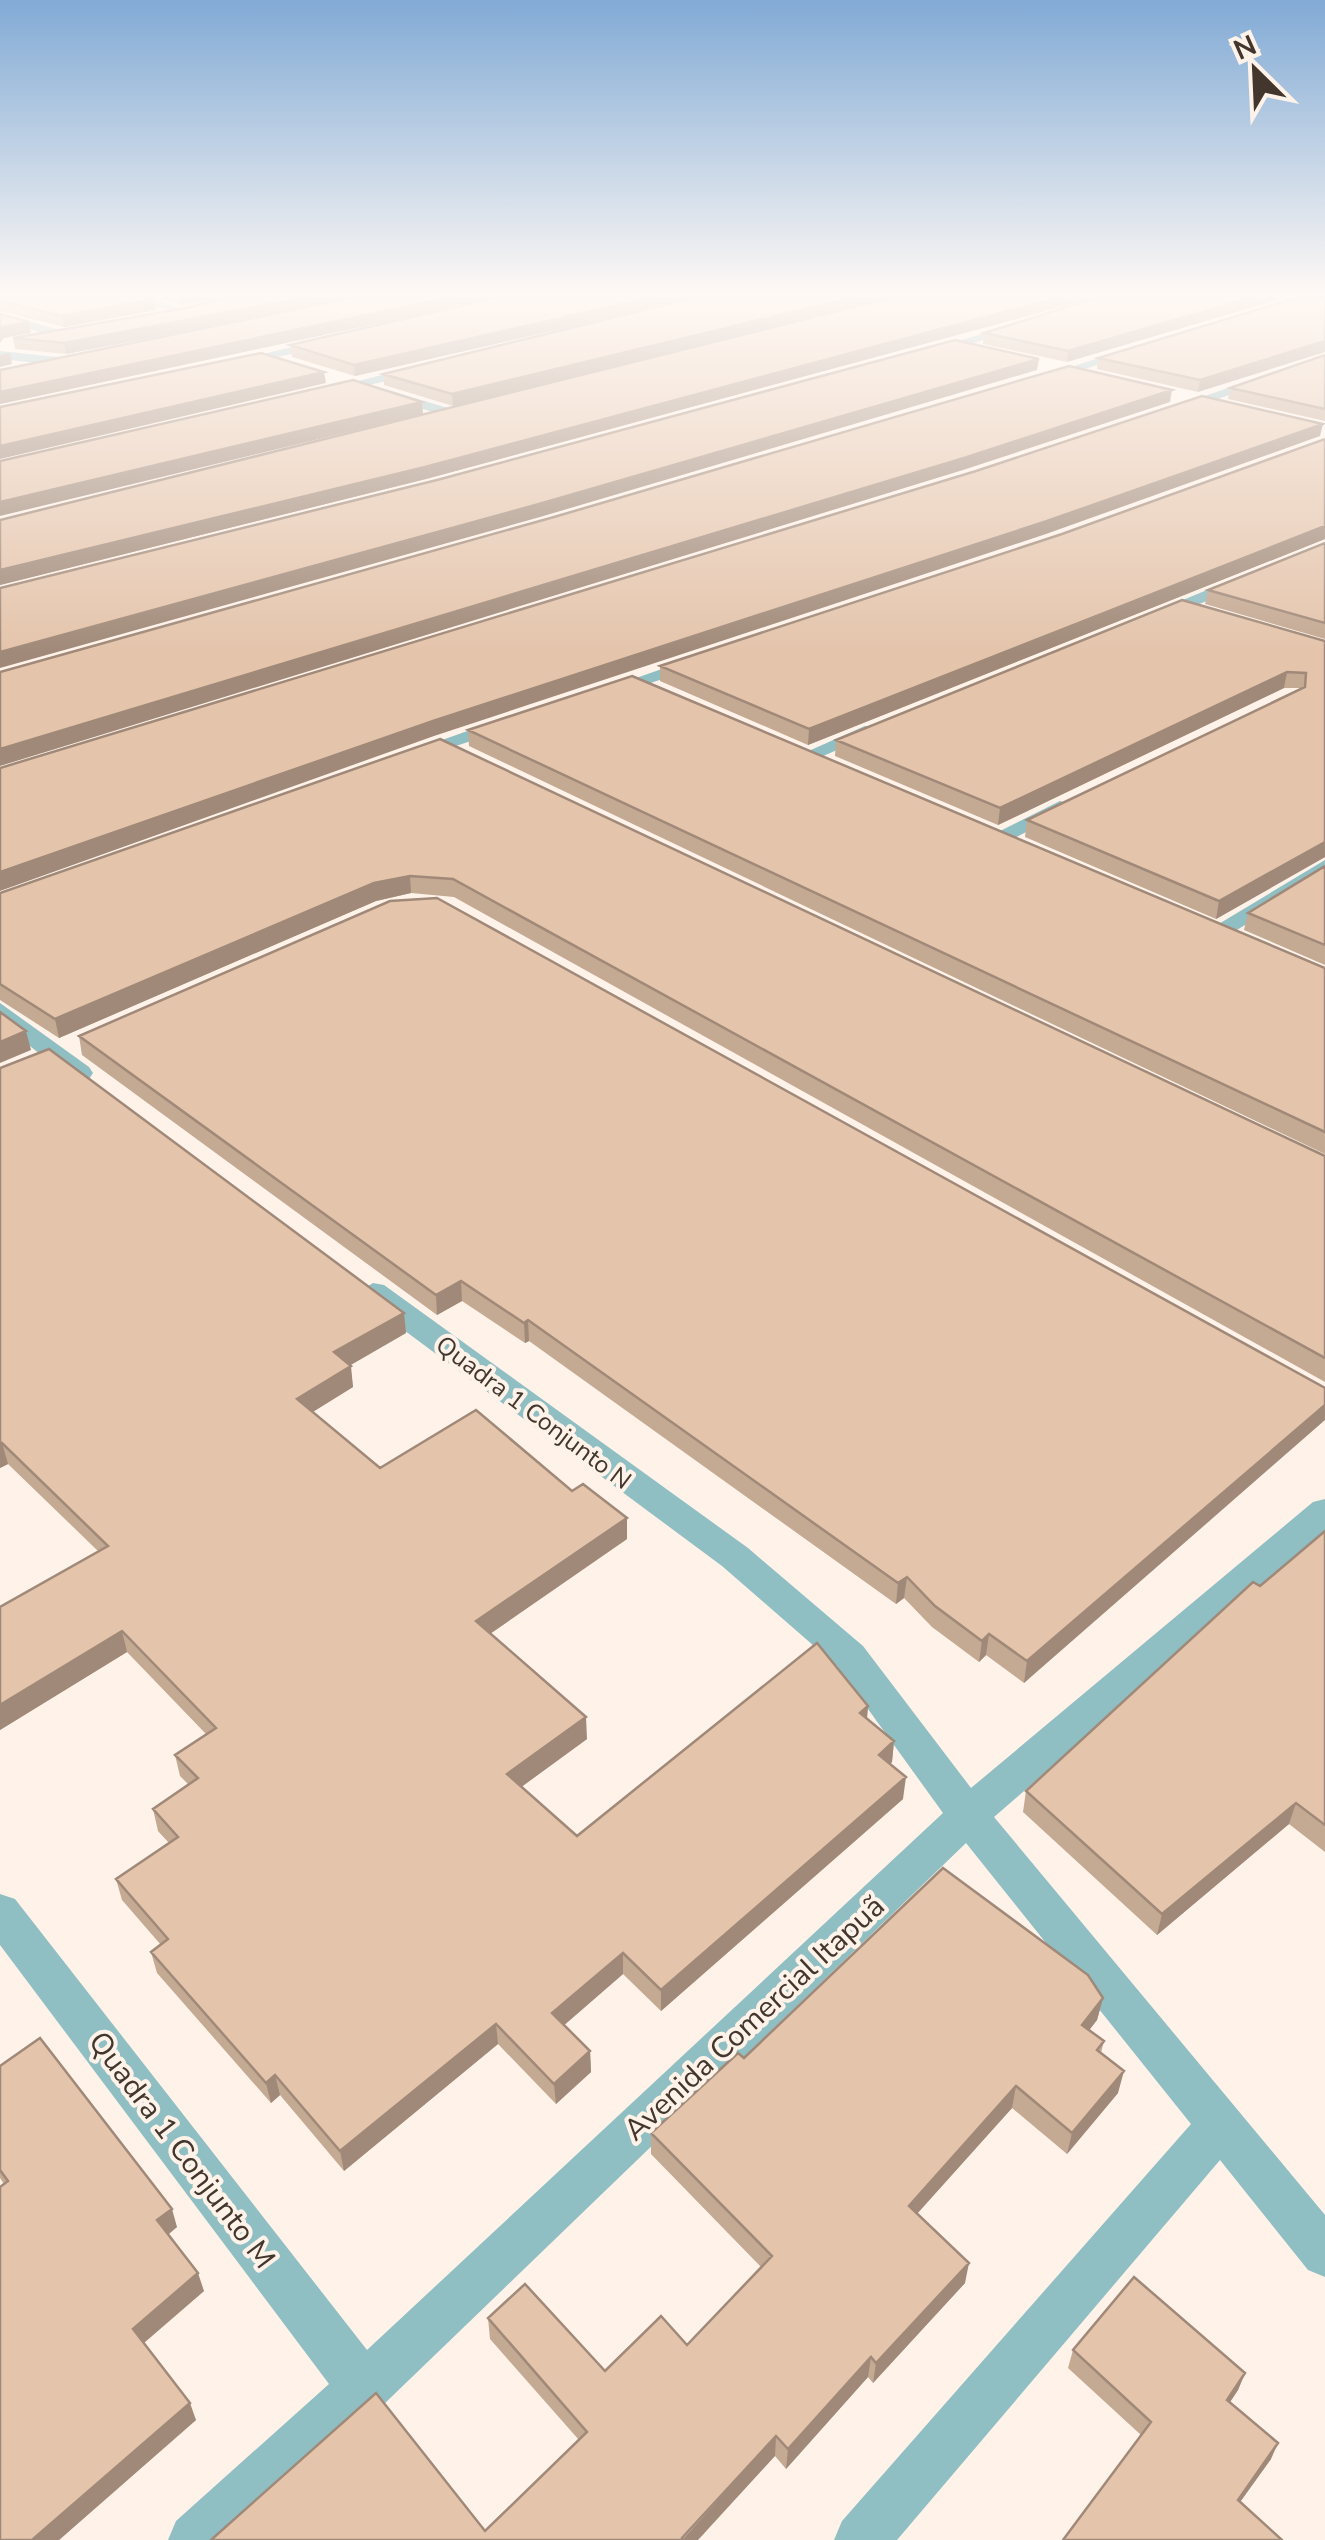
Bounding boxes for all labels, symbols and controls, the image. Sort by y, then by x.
north arrow [1205,20,1305,120]
text: N [1228,26,1263,70]
street label: Quadra 1 Conjunto N [429,1328,638,1498]
street label: Avenida Comercial Itapuã [615,1886,894,2150]
street label: Quadra 1 Conjunto M [79,2023,284,2277]

